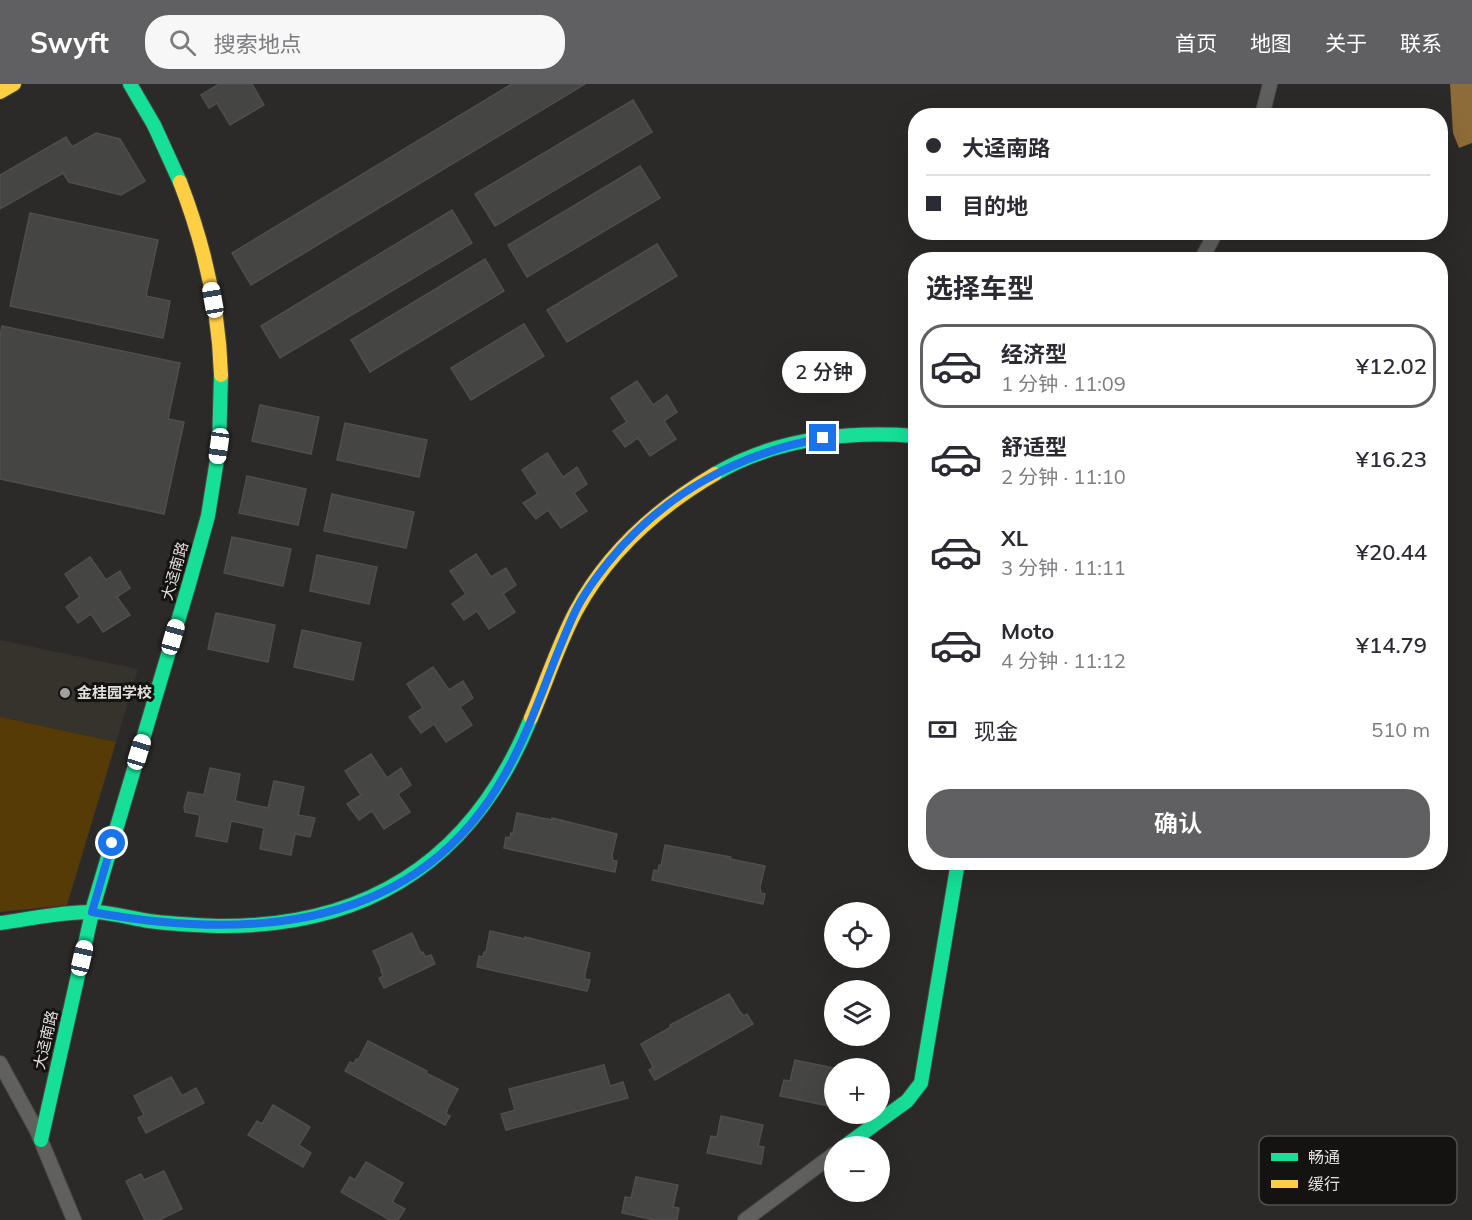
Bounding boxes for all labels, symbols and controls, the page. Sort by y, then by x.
search box [145,15,565,69]
text: Swyft [30,25,109,60]
icon: search [166,26,199,59]
text: 搜索地点 [214,30,302,58]
text: 首页 [1175,30,1217,56]
text: 地图 [1250,30,1292,56]
text: 关于 [1325,30,1367,56]
text: 联系 [1400,30,1442,56]
text: 大迳南路 [962,134,1050,162]
text: 目的地 [962,192,1028,220]
text: 选择车型 [926,271,1034,305]
car [201,281,225,319]
icon: car [929,339,983,393]
text: 经济型 [1001,340,1067,368]
callout: 2 分钟 [781,351,865,393]
text: ¥12.02 [1356,352,1427,380]
text: 2 分钟 [795,359,853,384]
text: 1 分钟 · 11:09 [1001,371,1126,396]
route end [809,424,836,451]
car [208,427,230,465]
icon: car [929,432,983,486]
text: 舒适型 [1001,433,1067,461]
text: ¥16.23 [1356,445,1427,473]
text: 2 分钟 · 11:10 [1001,464,1126,489]
text: XL [1001,524,1028,552]
icon: car [929,525,983,579]
text: ¥20.44 [1356,538,1427,566]
street label: 大迳南路 [157,539,192,602]
text: 3 分钟 · 11:11 [1001,555,1126,580]
car [159,617,187,657]
text: Moto [1001,617,1054,645]
icon: car [929,618,983,672]
text: ¥14.79 [1356,631,1427,659]
text: 4 分钟 · 11:12 [1001,648,1126,673]
place label: 金桂园学校 [77,683,152,702]
marker: 金桂园学校 [58,686,72,700]
icon: cash [926,713,959,746]
text: 现金 [974,717,1018,745]
text: 510 m [1371,717,1430,742]
car [125,732,153,772]
button: 确认 [926,789,1430,858]
route start [98,829,125,856]
map controls [824,902,890,1202]
button: locate [824,902,890,968]
car [69,938,95,978]
button: layers [824,980,890,1046]
street label: 大迳南路 [30,1009,62,1071]
button: + [824,1058,890,1124]
button: − [824,1136,890,1202]
legend [1259,1136,1457,1205]
text: 畅通 [1308,1147,1340,1167]
text: 缓行 [1308,1174,1340,1194]

